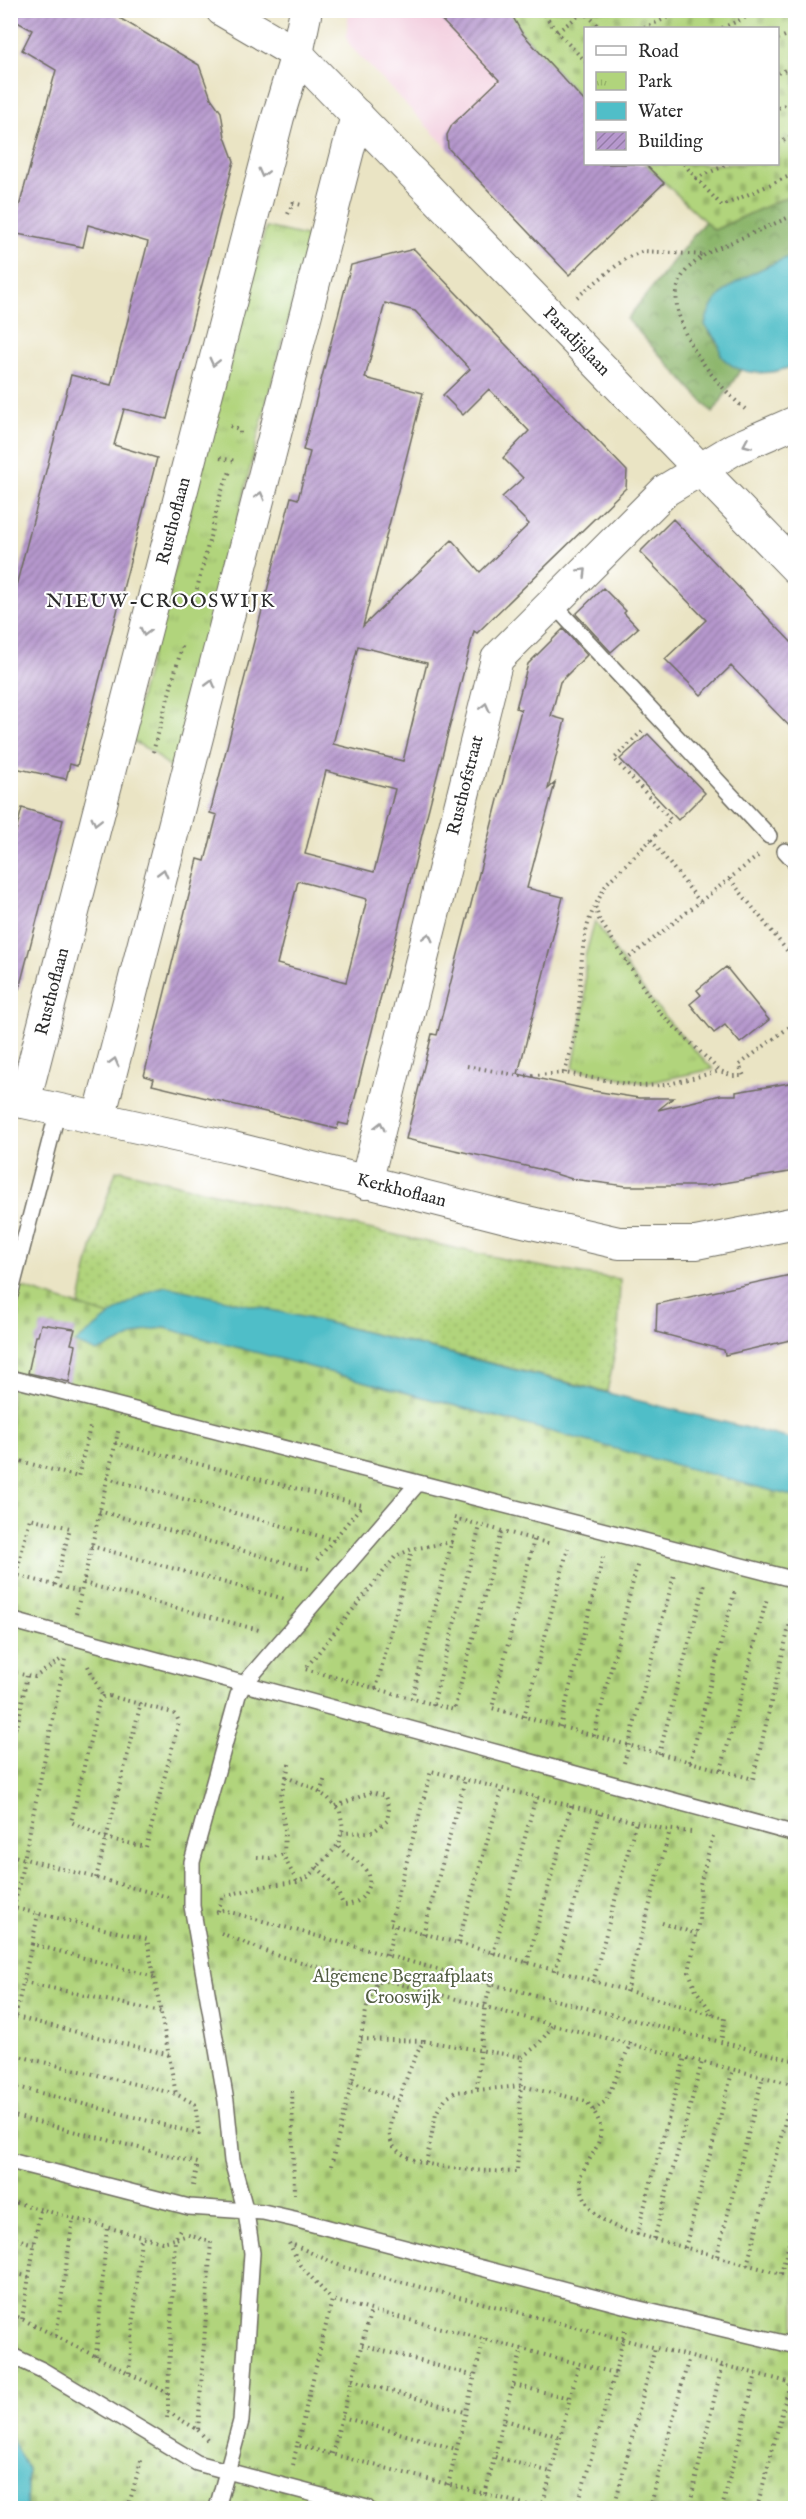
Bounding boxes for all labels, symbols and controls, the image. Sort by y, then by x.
legend [584,27,779,165]
text: Road [638,41,679,64]
text: Park [638,71,673,94]
text: Water [638,101,683,124]
text: Building [638,131,703,154]
one-way arrow [258,168,271,178]
street label: Paradijslaan [538,302,615,381]
one-way arrow [209,357,222,367]
one-way arrow [742,437,753,449]
street label: Rusthoflaan [152,474,196,567]
one-way arrow [253,491,266,501]
one-way arrow [575,569,586,580]
district label: NIEUW-CROOSWIJK [46,589,276,614]
one-way arrow [139,627,152,637]
one-way arrow [204,679,217,689]
one-way arrow [477,702,490,712]
street label: Rusthofstraat [442,733,489,838]
one-way arrow [91,816,104,826]
one-way arrow [155,868,168,878]
one-way arrow [420,932,433,942]
street label: Rusthoflaan [30,945,75,1038]
one-way arrow [106,1057,119,1067]
one-way arrow [373,1121,386,1131]
street label: Kerkhoflaan [354,1168,449,1213]
park label: Algemene Begraafplaats Crooswijk [312,1966,493,2010]

